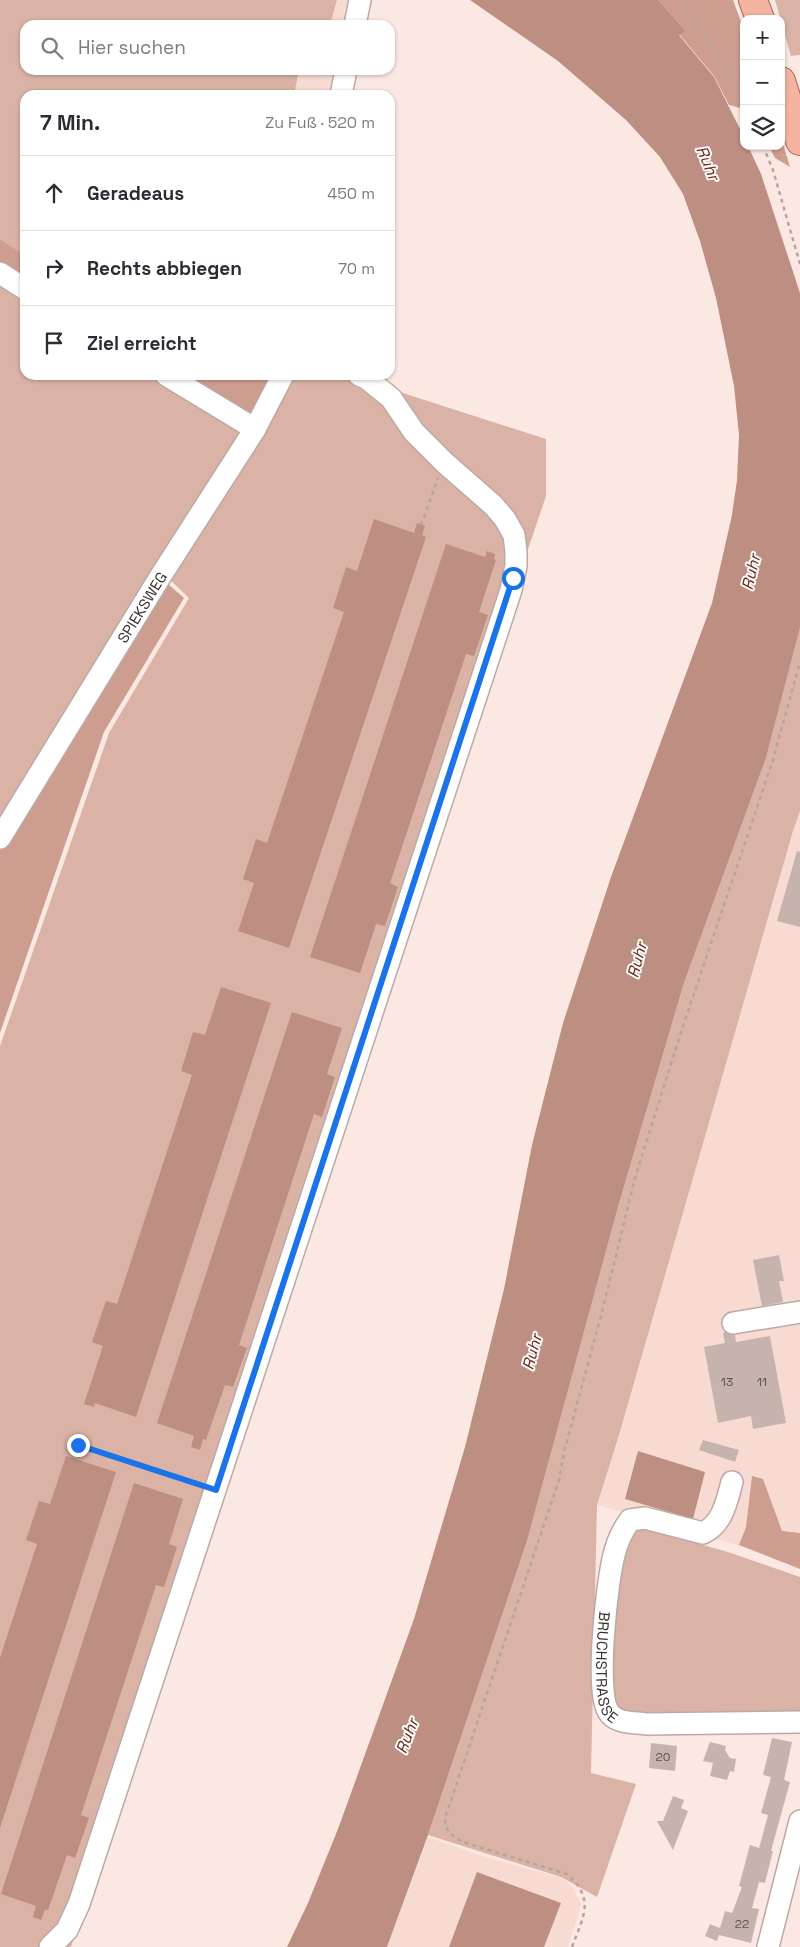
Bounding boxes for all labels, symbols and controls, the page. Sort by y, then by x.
map controls [740,15,785,150]
button: + [740,15,785,60]
search box [20,20,395,75]
icon: search [38,34,66,62]
text: Hier suchen [78,35,186,60]
button: − [740,60,785,105]
button: layers [740,105,785,150]
text: 7 Min. [40,109,100,136]
text: Zu Fuß · 520 m [265,112,375,133]
water label: Ruhr [691,142,725,185]
icon: ahead [40,179,68,207]
text: Geradeaus [87,181,184,206]
text: 450 m [327,183,375,204]
icon: right [40,254,68,282]
text: Rechts abbiegen [87,256,242,281]
text: 70 m [338,258,375,279]
icon: arrive [40,329,68,357]
text: Ziel erreicht [87,331,197,356]
water label: Ruhr [737,550,766,592]
route start [502,567,525,590]
street label: SPIEKSWEG [113,568,171,646]
water label: Ruhr [622,938,652,980]
water label: Ruhr [517,1330,547,1372]
house number: 13 [721,1374,733,1390]
house number: 11 [757,1374,767,1390]
route end [67,1434,90,1457]
street label: BRUCHSTRASSE [593,1611,622,1727]
water label: Ruhr [391,1714,424,1756]
house number: 20 [656,1749,670,1765]
house number: 22 [735,1916,749,1932]

